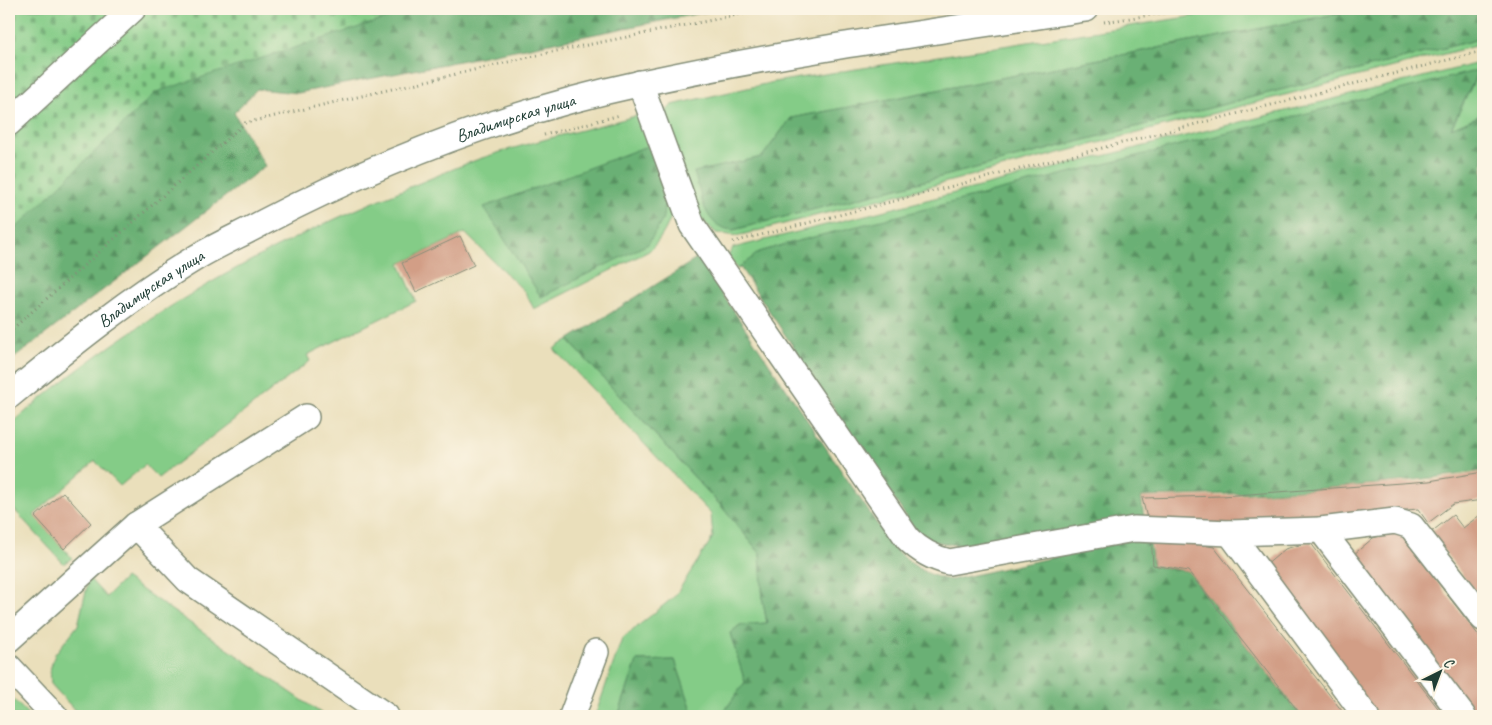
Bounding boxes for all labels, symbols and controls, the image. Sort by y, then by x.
street label: Владимирская улица [453,88,579,147]
street label: Владимирская улица [93,244,209,333]
north arrow [1414,648,1464,698]
text: С [1440,654,1458,673]

